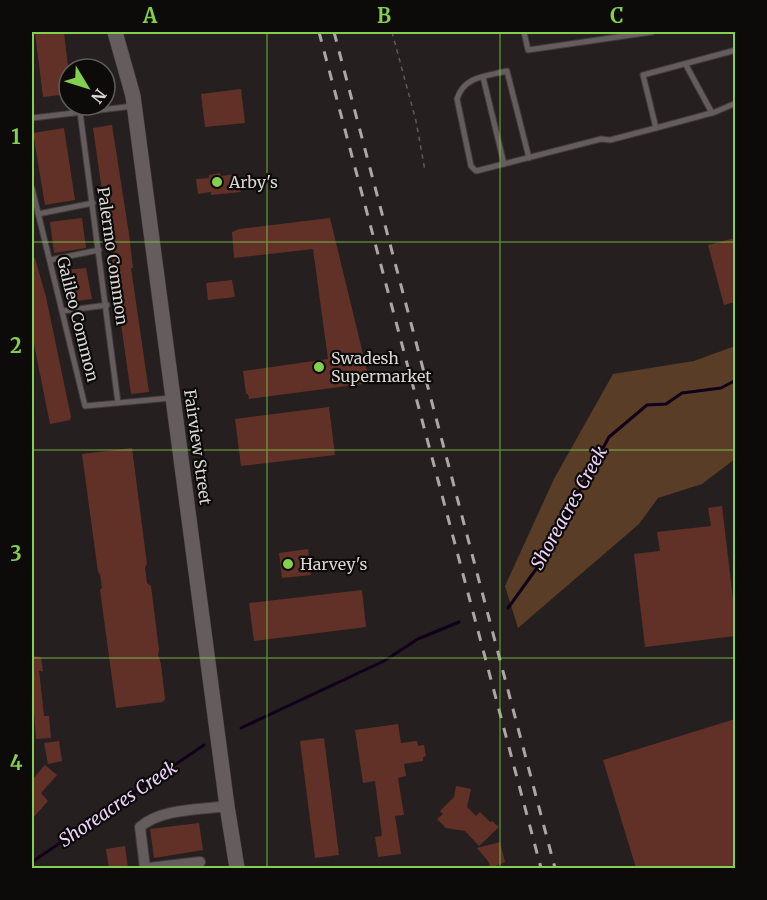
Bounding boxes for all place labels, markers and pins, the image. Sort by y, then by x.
place label: Arby's [228,172,278,192]
marker: Arby's [210,175,224,189]
place label: Swadesh Supermarket [331,348,432,386]
marker: Swadesh Supermarket [312,360,326,374]
place label: Harvey's [300,554,367,574]
marker: Harvey's [281,557,295,571]

